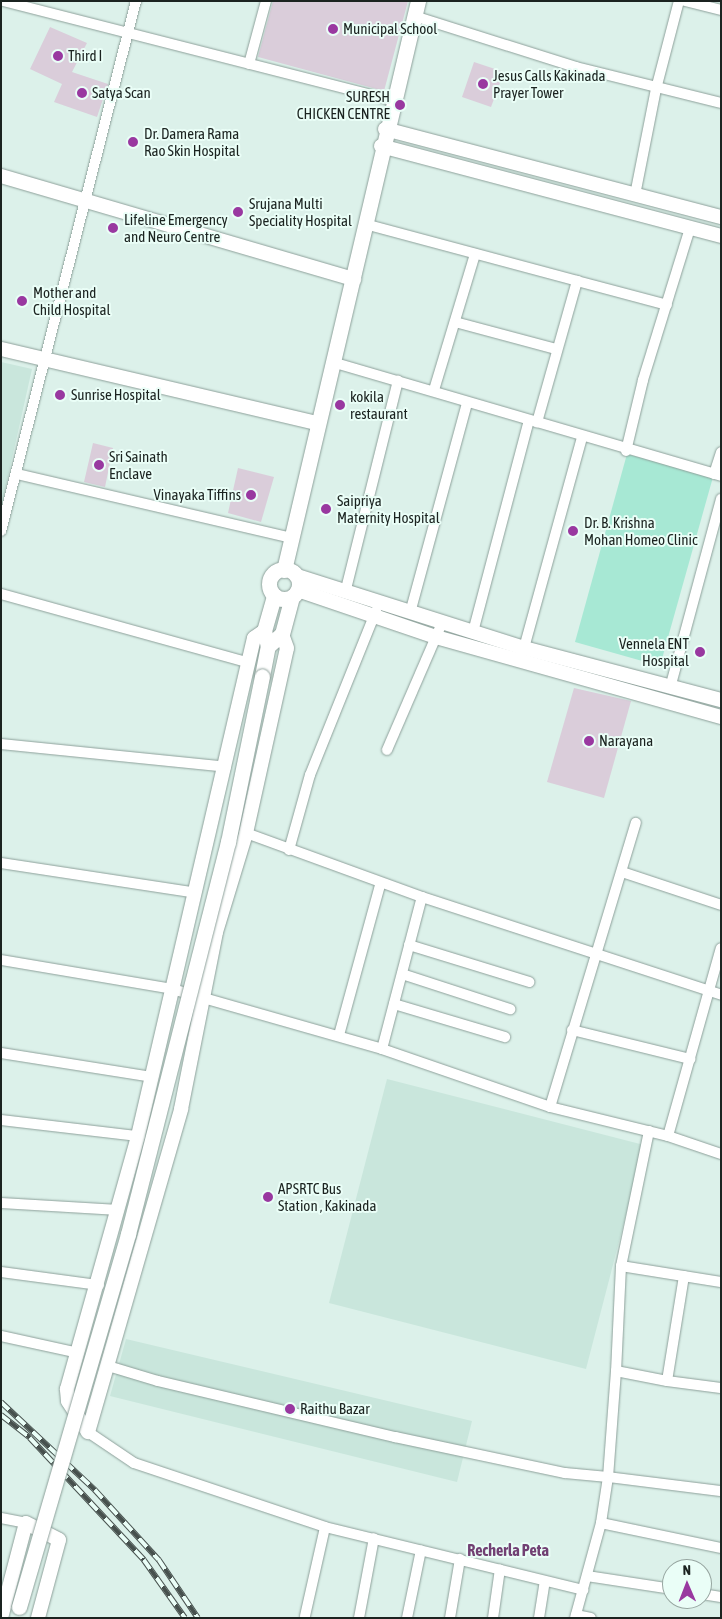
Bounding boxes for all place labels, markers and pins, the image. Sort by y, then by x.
place label: Municipal School [343,20,437,38]
marker: Municipal School [327,23,339,35]
place label: Third I [68,47,102,65]
marker: Third I [52,50,64,62]
place label: Jesus Calls Kakinada Prayer Tower [493,66,605,101]
marker: Jesus Calls Kakinada Prayer Tower [477,78,489,90]
place label: Satya Scan [92,84,151,102]
marker: Satya Scan [76,87,88,99]
place label: SURESH CHICKEN CENTRE [297,87,390,122]
marker: SURESH CHICKEN CENTRE [394,99,406,111]
place label: Dr. Damera Rama Rao Skin Hospital [144,124,240,159]
marker: Dr. Damera Rama Rao Skin Hospital [126,135,140,149]
place label: Srujana Multi Speciality Hospital [249,194,352,229]
marker: Srujana Multi Speciality Hospital [231,205,245,219]
place label: Lifeline Emergency and Neuro Centre [124,210,228,245]
marker: Lifeline Emergency and Neuro Centre [106,221,120,235]
place label: Mother and Child Hospital [33,283,110,318]
marker: Mother and Child Hospital [15,294,29,308]
place label: Sunrise Hospital [71,386,161,404]
place label: kokila restaurant [350,387,408,422]
marker: Sunrise Hospital [53,388,67,402]
marker: kokila restaurant [334,399,346,411]
place label: Sri Sainath Enclave [109,447,168,482]
marker: Sri Sainath Enclave [93,459,105,471]
place label: Vinayaka Tiffins [153,486,241,504]
marker: Vinayaka Tiffins [245,489,257,501]
place label: Saipriya Maternity Hospital [337,491,440,526]
marker: Saipriya Maternity Hospital [319,502,333,516]
place label: Dr. B. Krishna Mohan Homeo Clinic [584,513,698,548]
marker: Dr. B. Krishna Mohan Homeo Clinic [566,524,580,538]
place label: Vennela ENT Hospital [619,634,689,669]
marker: Vennela ENT Hospital [693,645,707,659]
place label: Narayana [599,732,653,750]
marker: Narayana [583,735,595,747]
place label: APSRTC Bus Station , Kakinada [278,1179,376,1214]
marker: APSRTC Bus Station , Kakinada [262,1191,274,1203]
place label: Raithu Bazar [300,1400,370,1418]
marker: Raithu Bazar [284,1403,296,1415]

